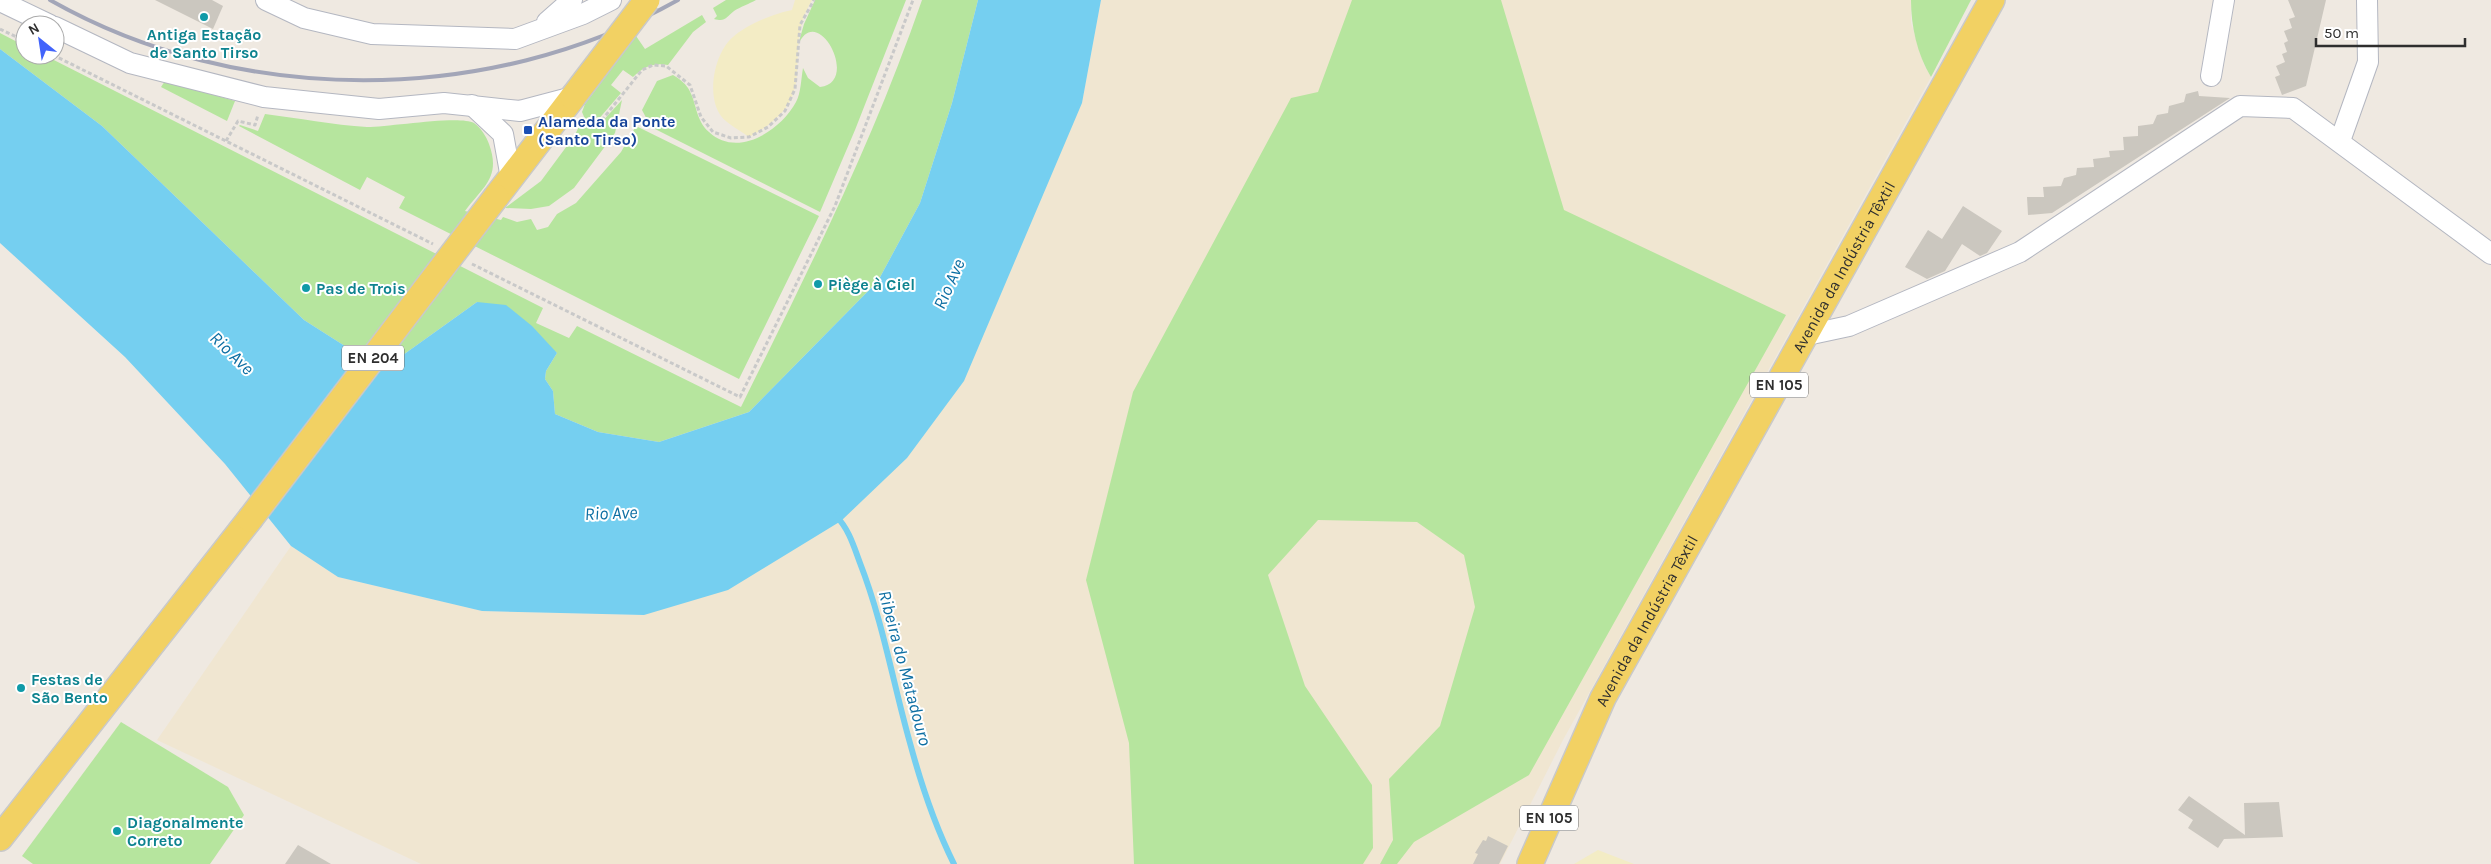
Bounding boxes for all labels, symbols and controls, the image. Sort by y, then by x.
marker: Antiga Estação de Santo Tirso [198,11,210,23]
north arrow [15,15,65,65]
scale bar [2316,15,2465,47]
text: N [25,19,42,39]
text: 50 m [2324,24,2359,42]
place label: Antiga Estação de Santo Tirso [147,25,261,62]
place label: Alameda da Ponte (Santo Tirso) [538,112,675,149]
marker: Alameda da Ponte (Santo Tirso) [522,124,534,136]
street label: Avenida da Indústria Têxtil [1788,178,1899,356]
water label: Rio Ave [928,255,970,313]
place label: Piège à Ciel [828,275,915,294]
marker: Piège à Ciel [812,278,824,290]
place label: Pas de Trois [316,279,406,298]
marker: Pas de Trois [300,282,312,294]
water label: Rio Ave [205,327,259,379]
road number: EN 204 [342,346,404,370]
road number: EN 105 [1750,372,1808,398]
water label: Rio Ave [584,501,638,525]
street label: Avenida da Indústria Têxtil [1592,532,1702,709]
water label: Ribeira do Matadouro [874,588,936,748]
place label: Festas de São Bento [31,670,108,707]
marker: Festas de São Bento [15,682,27,694]
road number: EN 105 [1520,806,1578,830]
place label: Diagonalmente Correto [127,813,244,850]
marker: Diagonalmente Correto [111,825,123,837]

